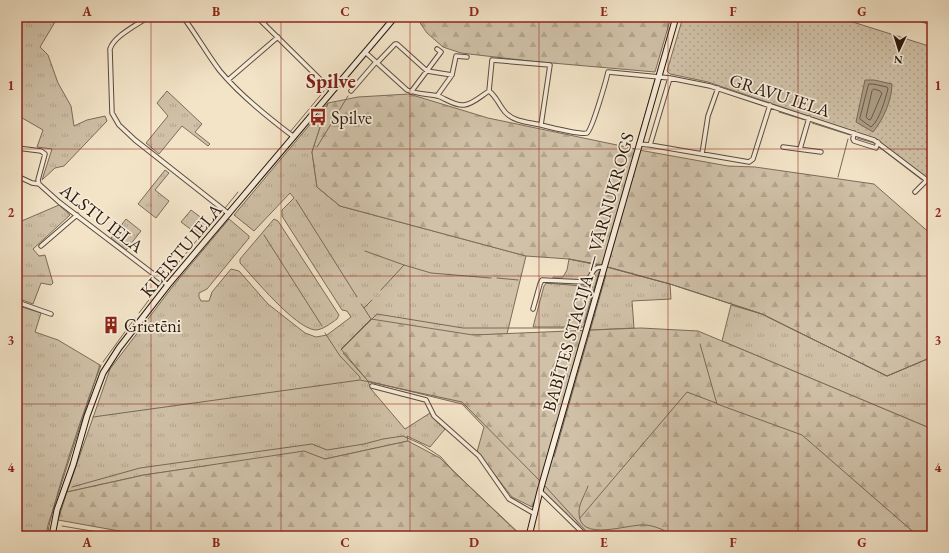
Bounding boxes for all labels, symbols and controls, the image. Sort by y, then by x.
text: A [81,3,92,20]
text: B [212,3,220,20]
text: C [340,3,350,20]
text: D [469,3,479,20]
text: E [600,3,608,20]
text: F [729,3,737,20]
text: G [857,3,867,20]
north arrow [879,30,919,70]
text: N [893,53,903,67]
district label: Spilve [306,68,356,94]
street label: GRAVU IELA [727,68,834,122]
text: 1 [8,77,15,94]
text: 1 [935,77,942,94]
place label: Spilve [331,106,372,129]
bus stop icon: Spilve [308,107,328,127]
street label: BABĪTES STACIJA — VĀRNUKROGS [537,130,639,414]
street label: ALSTU IELA [55,178,149,258]
street label: KLEISTU IELA [135,198,227,302]
text: 2 [8,204,15,221]
text: 2 [935,204,942,221]
place label: Grietēni [124,314,182,337]
building icon: Grietēni [101,315,121,335]
text: 3 [8,332,15,349]
text: 3 [935,332,942,349]
text: 4 [8,459,15,476]
text: 4 [935,459,942,476]
text: A [81,534,92,551]
text: B [212,534,220,551]
text: C [340,534,350,551]
text: D [469,534,479,551]
text: E [600,534,608,551]
text: F [729,534,737,551]
text: G [857,534,867,551]

